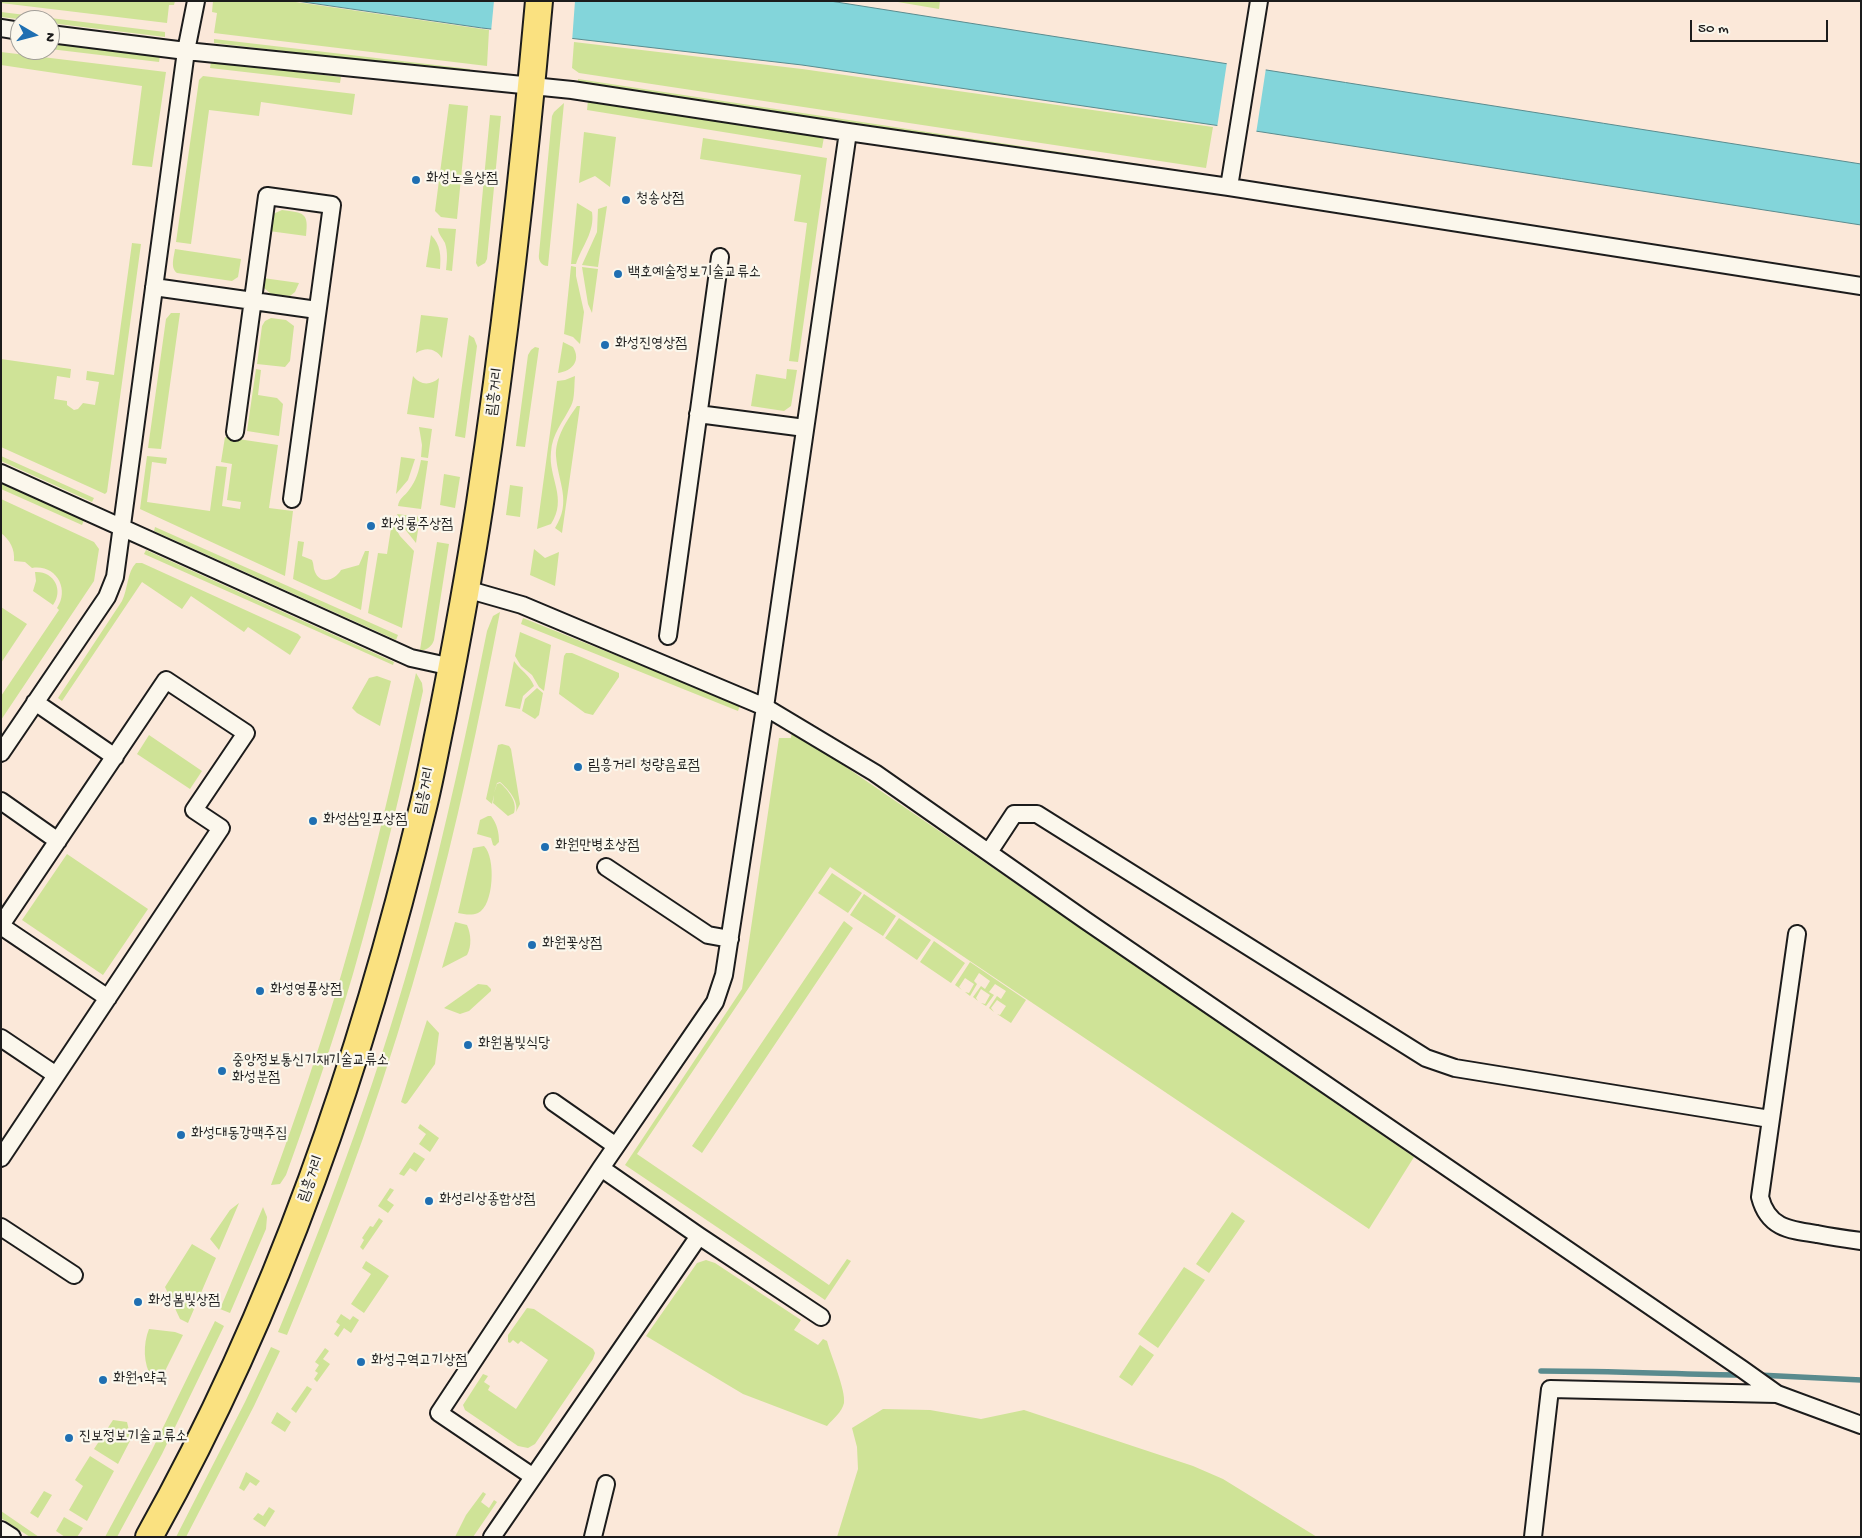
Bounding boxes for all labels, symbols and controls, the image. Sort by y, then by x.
north arrow [10,10,60,60]
scale bar [1692,10,1830,42]
text: 50 m [1698,20,1729,38]
text: N [40,31,58,43]
place label: 화성노을상점 [426,171,498,189]
marker: 화성노을상점 [410,174,422,186]
place label: 청송상점 [636,191,684,209]
marker: 청송상점 [620,194,632,206]
place label: 백호예술정보기술교류소 [628,265,761,283]
marker: 백호예술정보기술교류소 [612,268,624,280]
place label: 화성진영상점 [615,336,687,354]
marker: 화성진영상점 [599,339,611,351]
street label: 림흥거리 [484,367,508,417]
place label: 화성룡주상점 [381,517,453,535]
marker: 화성룡주상점 [365,520,377,532]
place label: 림흥거리 청량음료점 [588,758,700,776]
marker: 림흥거리 청량음료점 [572,761,584,773]
street label: 림흥거리 [412,766,440,816]
place label: 화성삼일포상점 [323,812,407,830]
marker: 화성삼일포상점 [307,815,319,827]
place label: 화원만병초상점 [555,838,639,856]
marker: 화원만병초상점 [539,841,551,853]
place label: 화원꽃상점 [542,936,602,954]
marker: 화원꽃상점 [526,939,538,951]
place label: 화성영풍상점 [270,982,342,1000]
marker: 화성영풍상점 [254,985,266,997]
place label: 화원봄빛식당 [478,1036,550,1054]
marker: 화원봄빛식당 [462,1039,474,1051]
place label: 중앙정보통신기재기술교류소 화성분점 [232,1053,389,1088]
marker: 중앙정보통신기재기술교류소 화성분점 [216,1065,228,1077]
place label: 화성대동강맥주집 [191,1126,288,1144]
marker: 화성대동강맥주집 [175,1129,187,1141]
street label: 림흥거리 [295,1153,329,1205]
place label: 화성리상종합상점 [439,1192,536,1210]
marker: 화성리상종합상점 [423,1195,435,1207]
place label: 화성봄빛상점 [148,1293,220,1311]
marker: 화성봄빛상점 [132,1296,144,1308]
place label: 화성구역고기상점 [371,1353,468,1371]
marker: 화성구역고기상점 [355,1356,367,1368]
place label: 화원1약국 [113,1371,167,1389]
marker: 화원1약국 [97,1374,109,1386]
place label: 진보정보기술교류소 [79,1429,188,1447]
marker: 진보정보기술교류소 [63,1432,75,1444]

